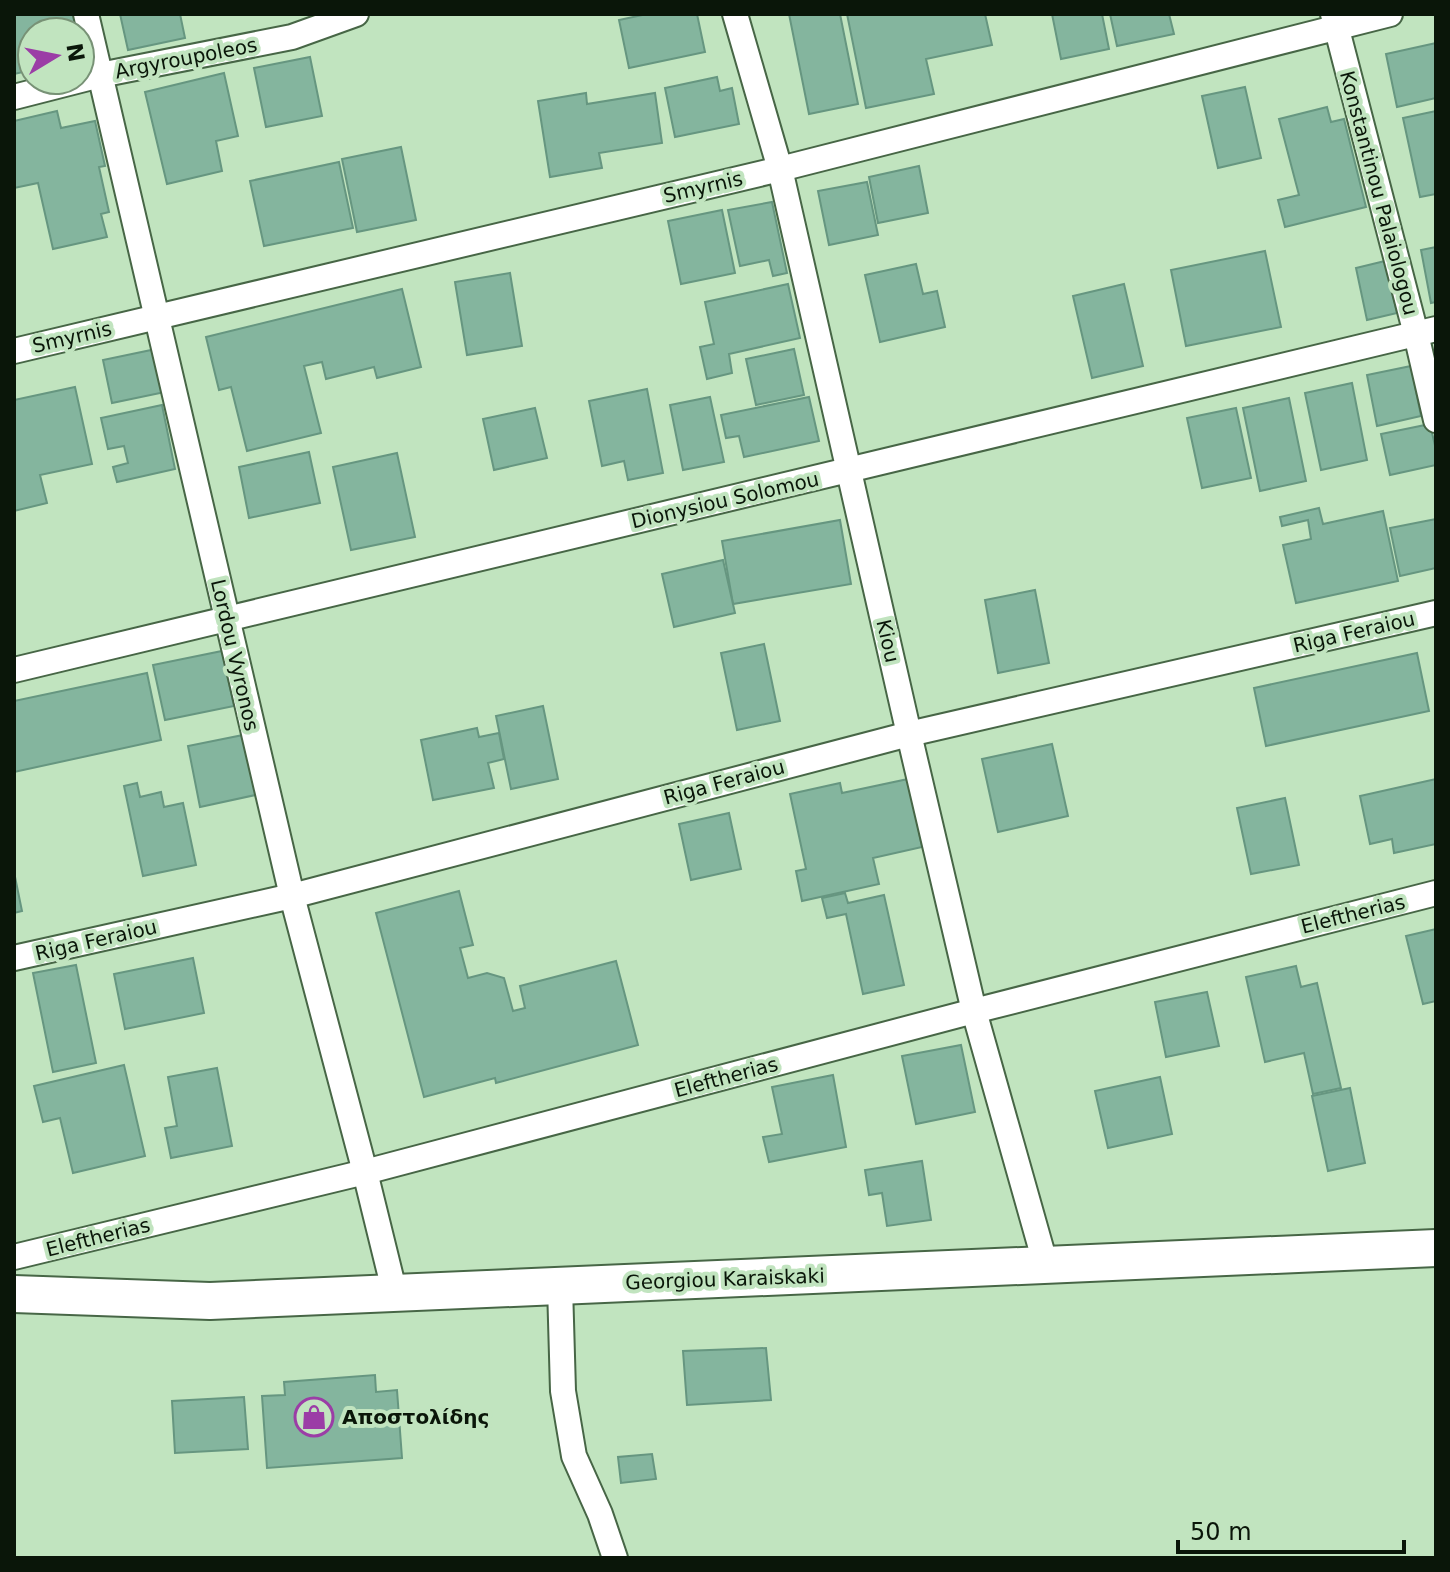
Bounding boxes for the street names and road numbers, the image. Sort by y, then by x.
street label: Argyroupoleos [113,32,259,84]
street label: Konstantinou Palaiologou [1335,68,1423,318]
street label: Smyrnis [661,166,745,208]
street label: Smyrnis [30,316,114,358]
street label: Dionysiou Solomou [629,467,821,533]
street label: Lordou Vyronos [206,577,264,733]
street label: Riga Feraiou [1291,606,1417,658]
street label: Kiou [871,617,905,665]
street label: Riga Feraiou [661,754,787,810]
street label: Eleftherias [1298,889,1408,939]
street label: Riga Feraiou [33,914,159,966]
street label: Eleftherias [671,1052,781,1102]
street label: Eleftherias [43,1212,153,1262]
street label: Georgiou Karaiskaki [625,1264,825,1294]

